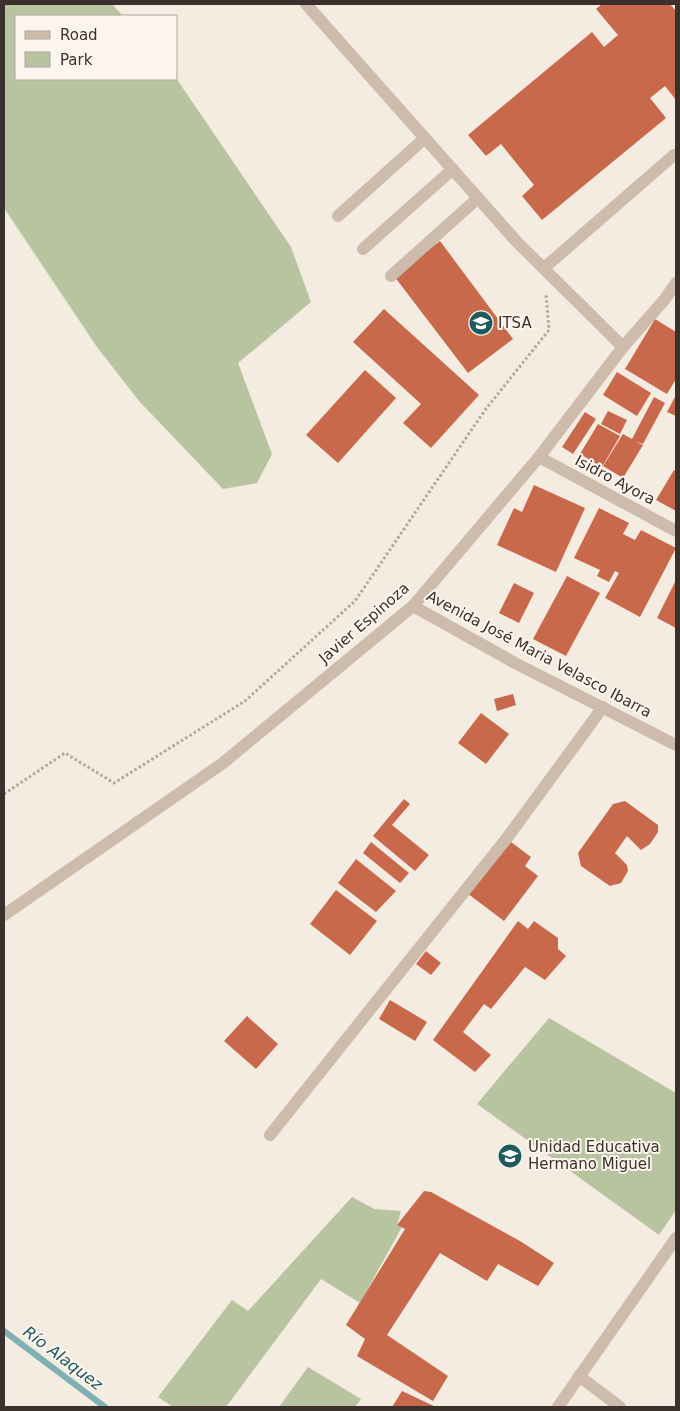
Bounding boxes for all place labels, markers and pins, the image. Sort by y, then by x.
school or university icon: ITSA [468,310,494,336]
place label: ITSA [498,314,532,332]
place label: Unidad Educativa Hermano Miguel [528,1138,660,1173]
school or university icon: Unidad Educativa Hermano Miguel [497,1143,523,1169]

